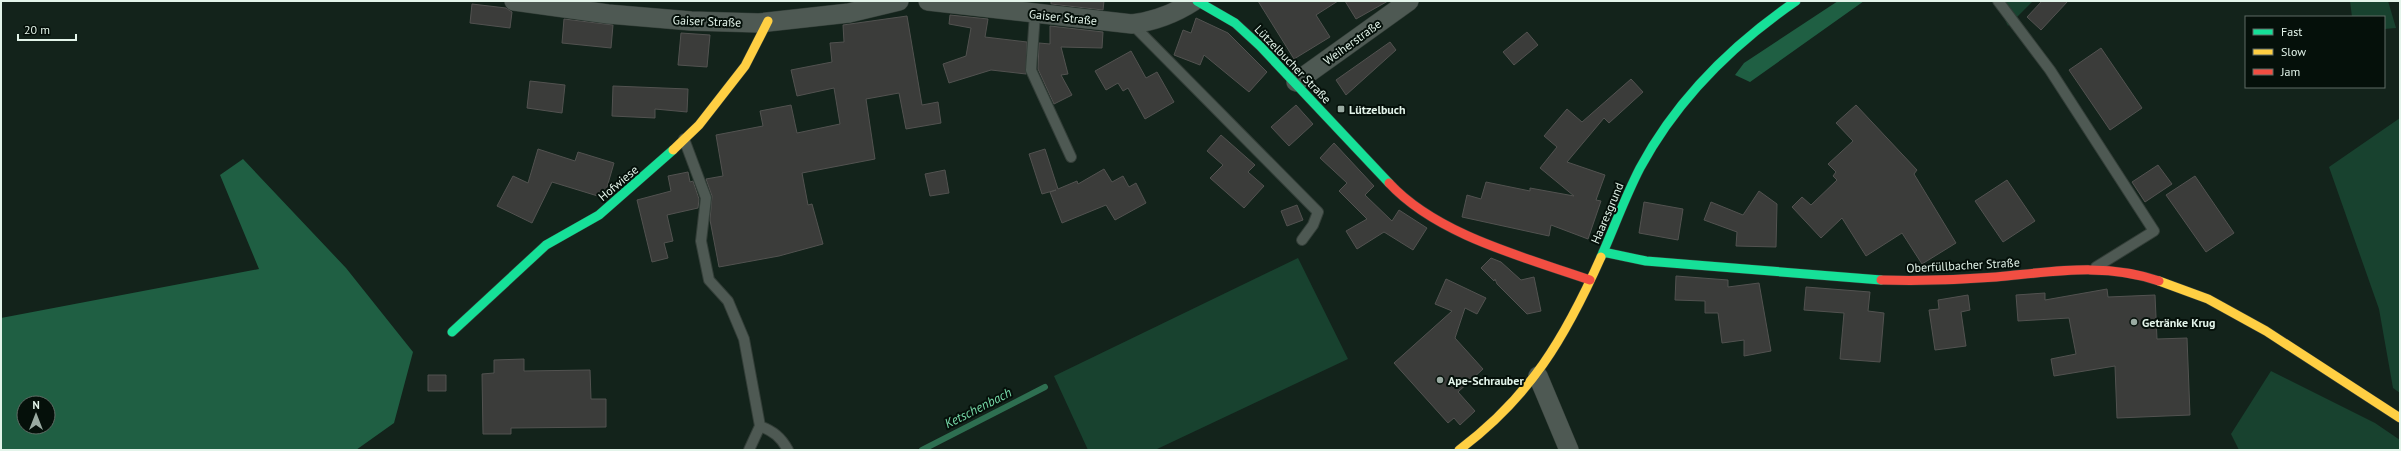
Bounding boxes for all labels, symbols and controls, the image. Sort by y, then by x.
street label: Gaiser Straße [1028,6,1098,28]
street label: Gaiser Straße [672,12,742,30]
scale bar [18,16,76,42]
street label: Weiherstraße [1320,16,1384,68]
legend [2245,16,2385,88]
text: 20 m [24,22,50,37]
street label: Lützelbucher Straße [1252,22,1334,106]
text: Fast [2281,24,2302,39]
text: Slow [2281,44,2306,59]
text: Jam [2280,64,2300,79]
place label: Lützelbuch [1349,102,1406,117]
marker: Lützelbuch [1336,104,1346,114]
street label: Hofwiese [595,162,641,204]
street label: Haaresgrund [1587,180,1627,246]
street label: Oberfüllbacher Straße [1906,255,2020,275]
place label: Getränke Krug [2142,315,2215,330]
marker: Getränke Krug [2129,317,2139,327]
place label: Ape-Schrauber [1448,373,1524,388]
marker: Ape-Schrauber [1435,375,1445,385]
water label: Ketschenbach [942,384,1014,432]
north arrow [16,395,56,435]
text: N [32,398,40,412]

